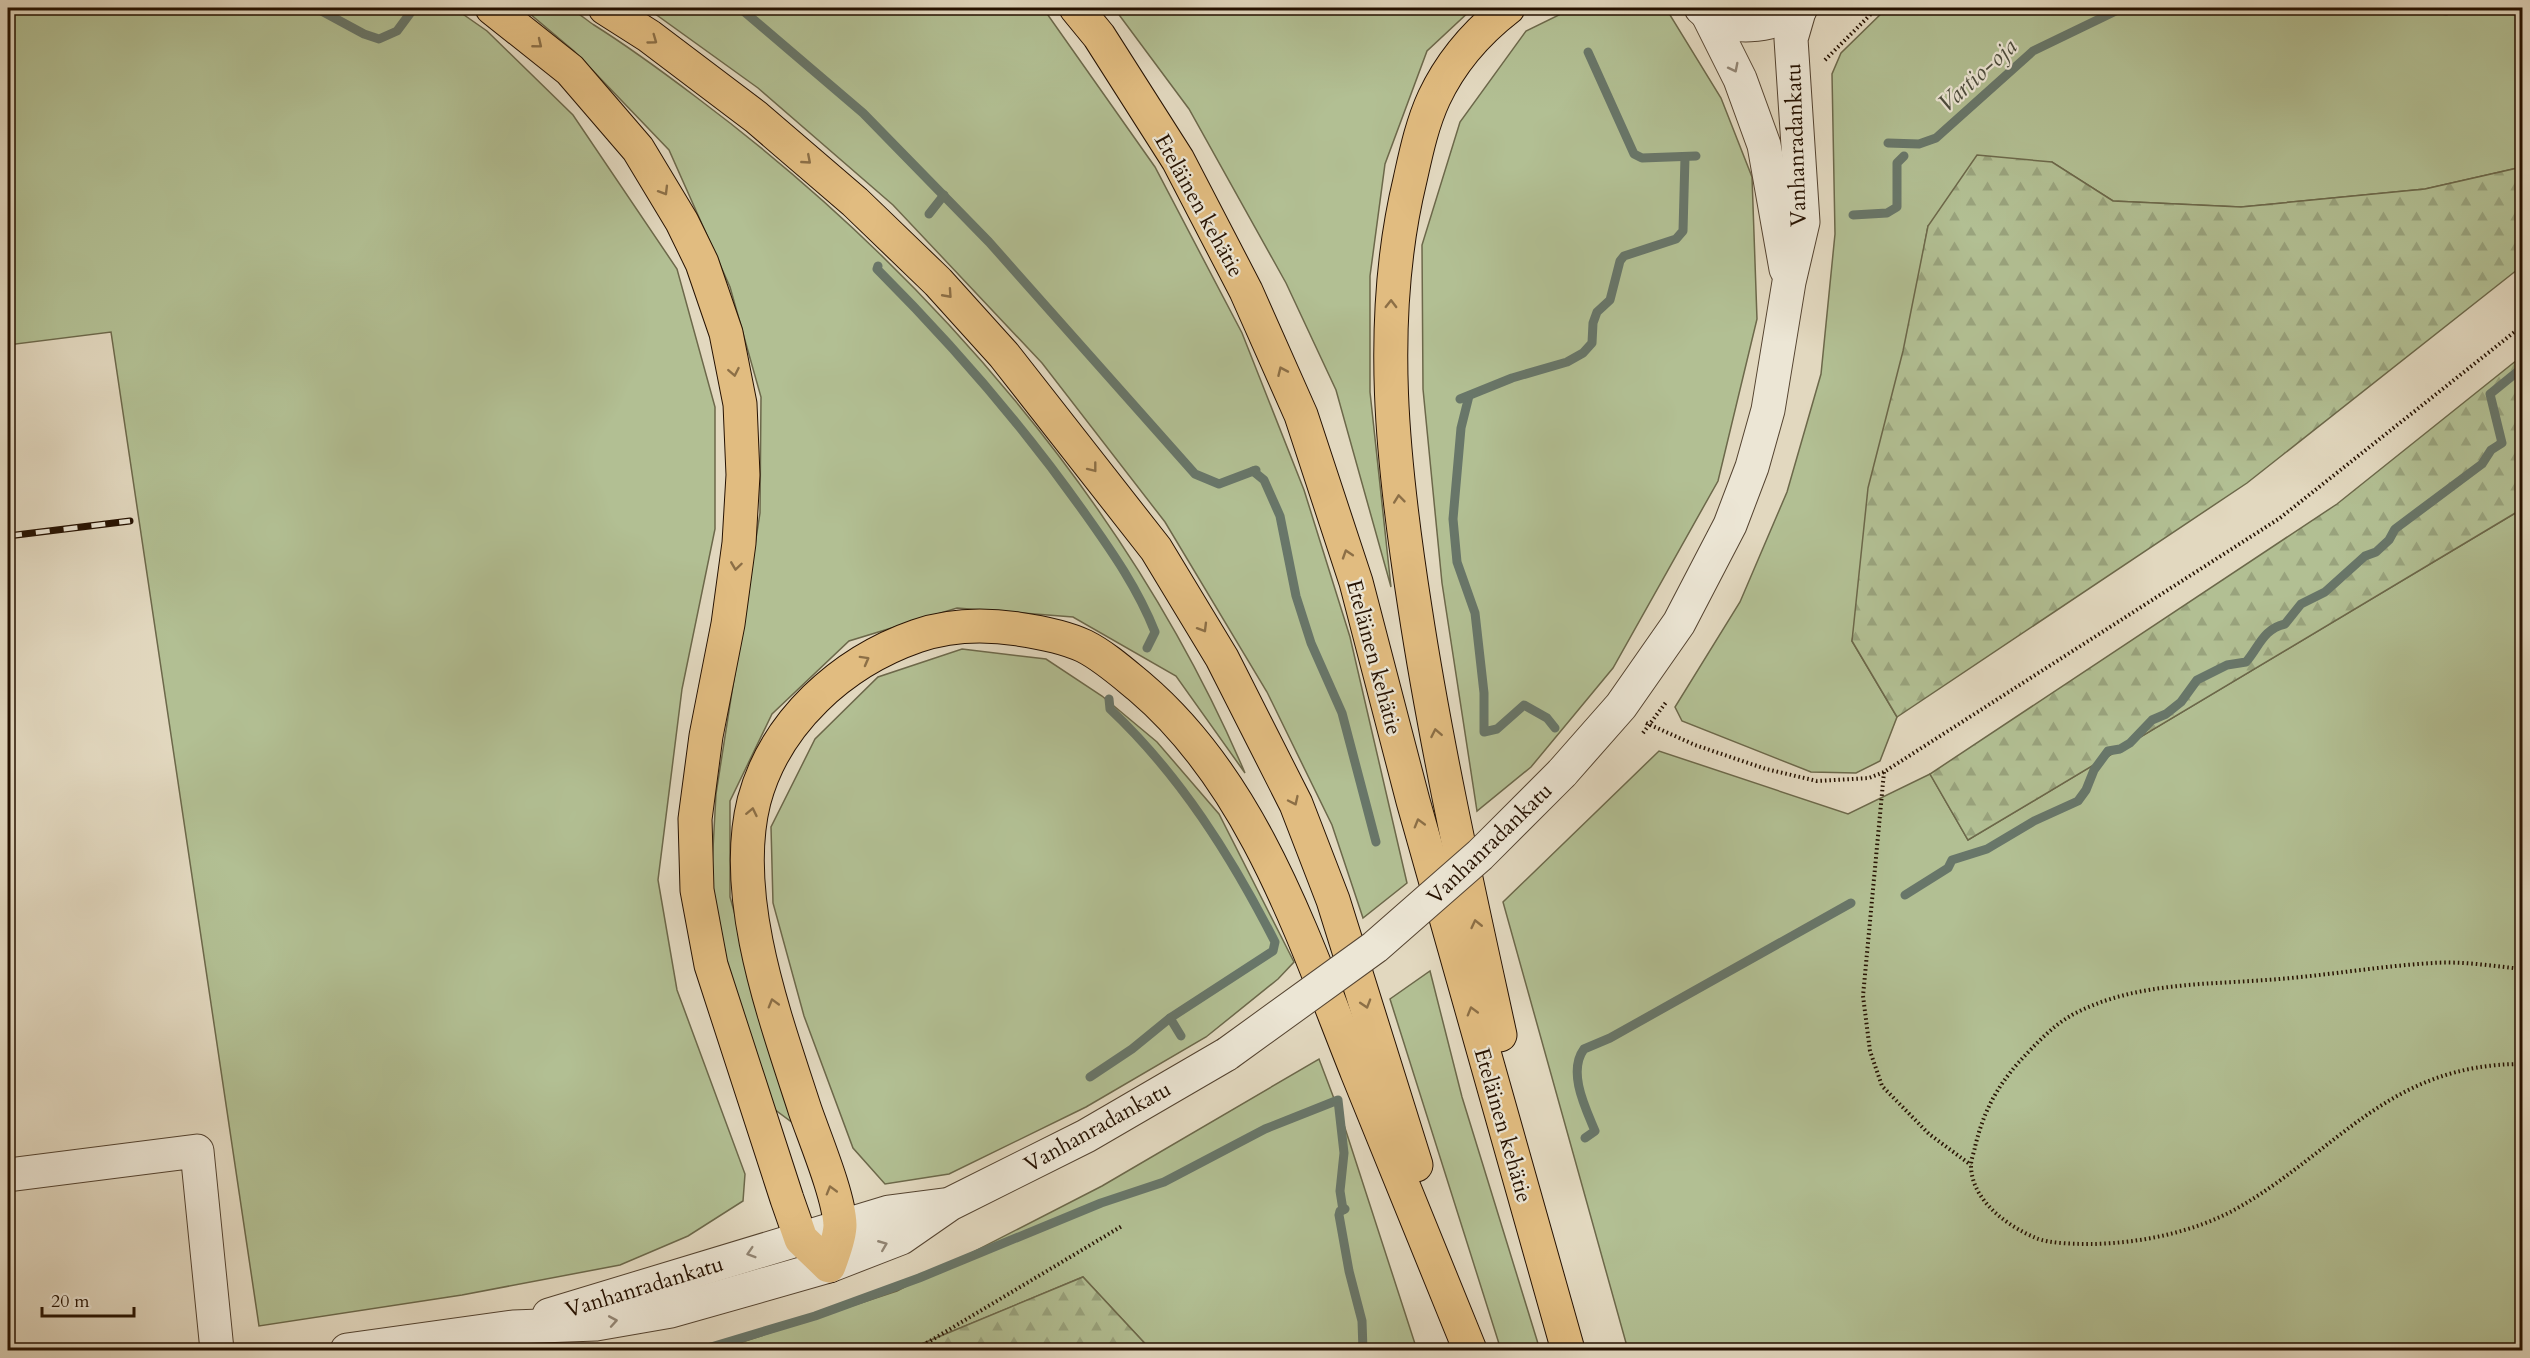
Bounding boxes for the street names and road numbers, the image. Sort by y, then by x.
street label: Vanhanradankatu [1778,63,1814,227]
street label: Eteläinen kehätie [1147,128,1251,283]
street label: Eteläinen kehätie [1339,576,1409,738]
street label: Vanhanradankatu [1420,776,1559,911]
street label: Eteläinen kehätie [1467,1044,1539,1206]
street label: Vanhanradankatu [1019,1074,1176,1180]
street label: Vanhanradankatu [562,1249,727,1325]

